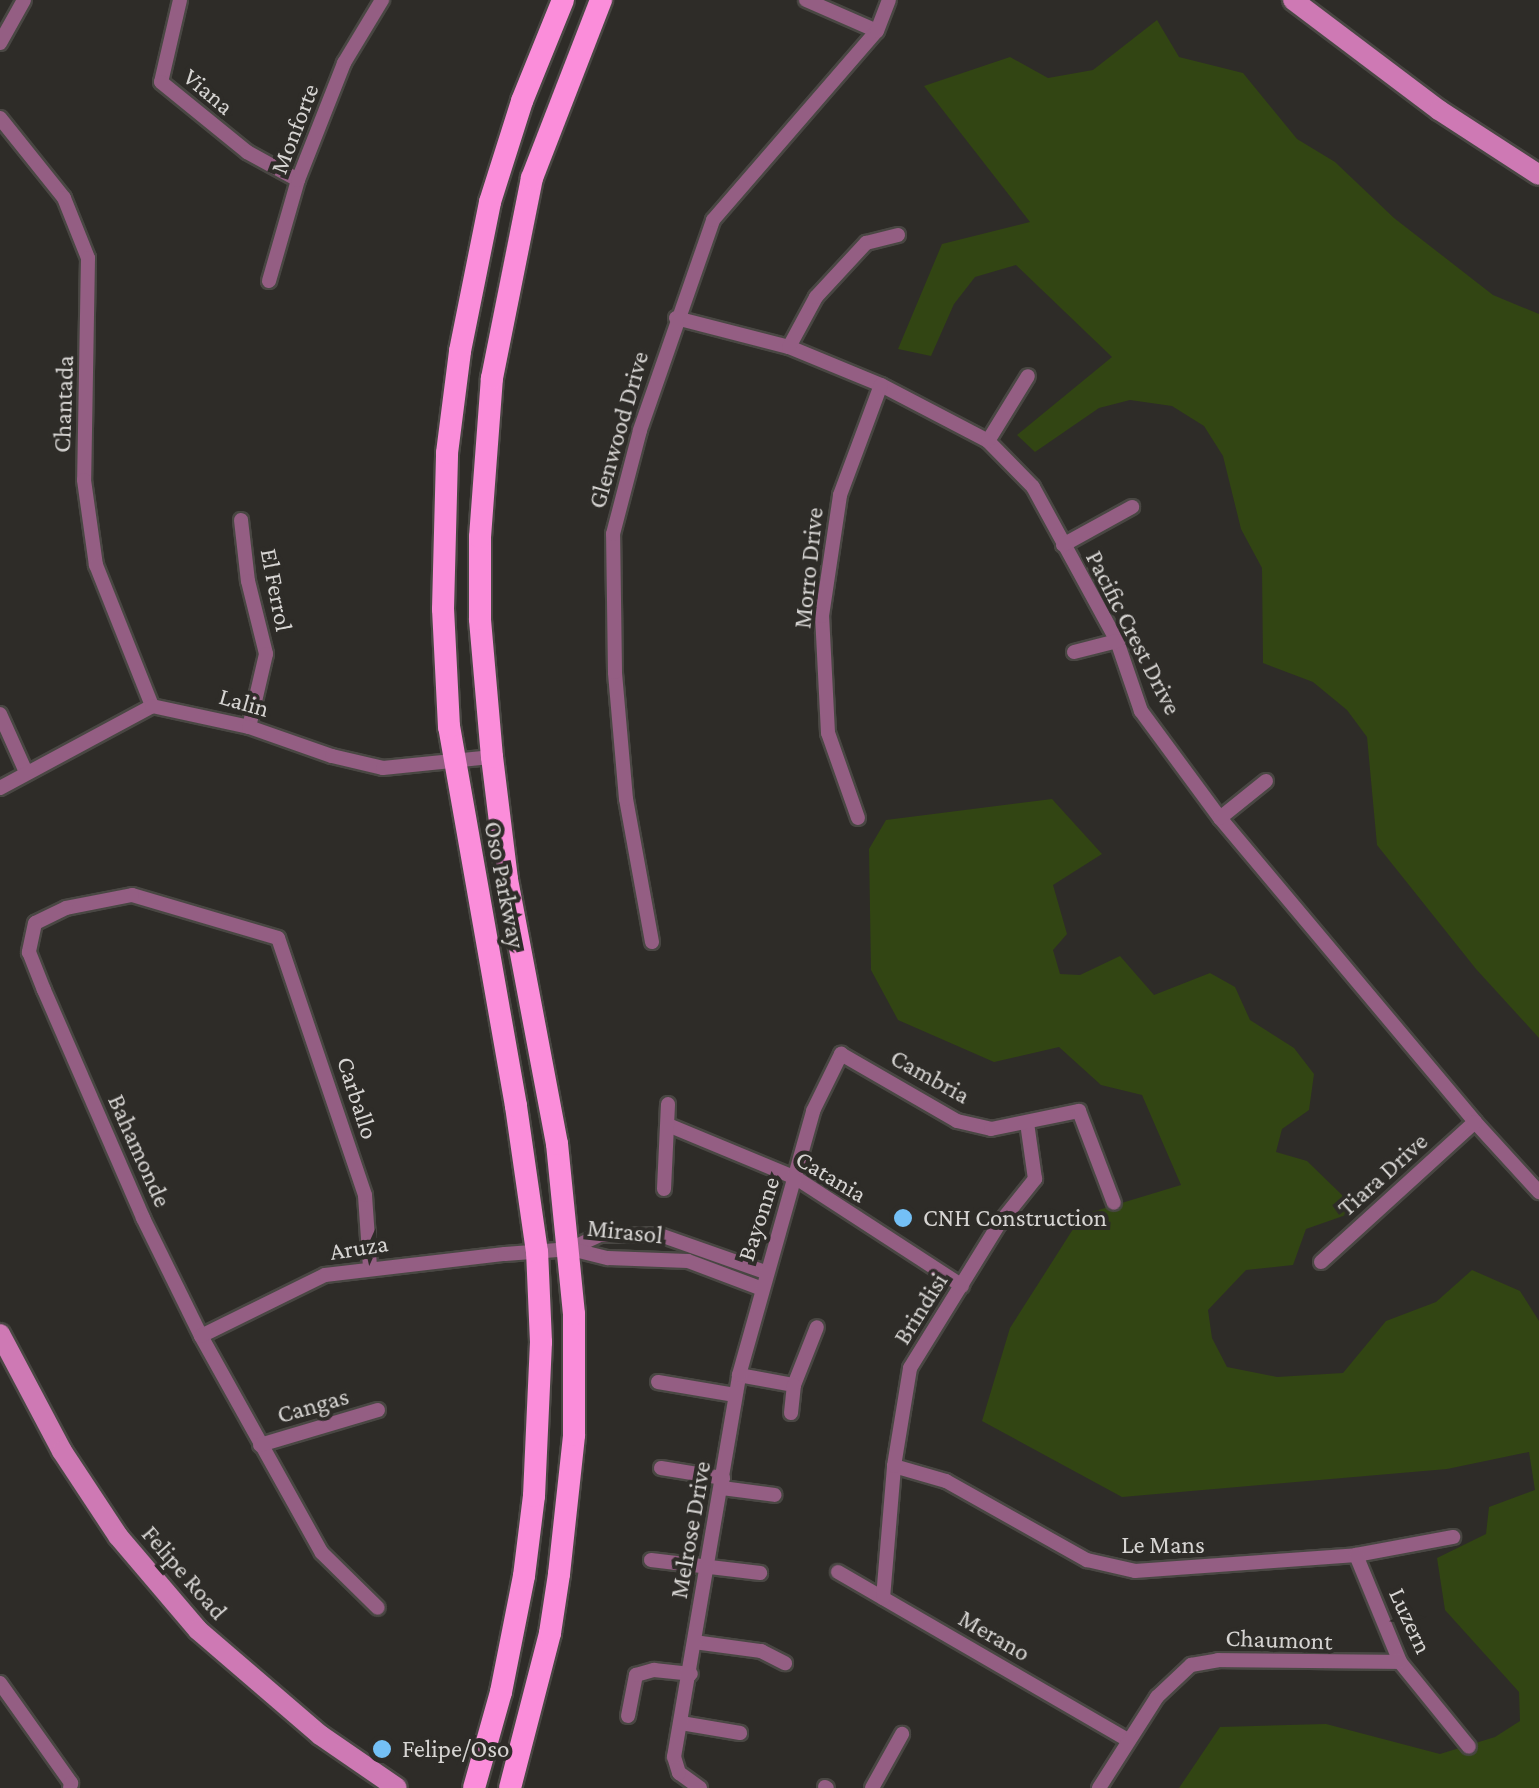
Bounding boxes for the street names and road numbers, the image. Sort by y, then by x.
street label: Viana [177,62,239,122]
street label: Monforte [264,80,326,178]
street label: Glenwood Drive [582,348,656,512]
street label: Chantada [47,355,81,453]
street label: Morro Drive [788,506,830,630]
street label: El Ferrol [253,546,299,634]
street label: Pacific Crest Drive [1079,546,1187,720]
street label: Lalin [216,682,272,724]
street label: Oso Parkway [477,819,531,951]
street label: Cambria [885,1043,975,1111]
street label: Carballo [330,1053,384,1143]
street label: Bahamonde [101,1090,177,1212]
street label: Tiara Drive [1332,1127,1434,1223]
street label: Catania [790,1144,872,1210]
street label: Bayonne [731,1173,787,1265]
street label: Mirasol [586,1213,664,1251]
street label: Aruza [328,1229,390,1267]
street label: Brindisi [887,1268,955,1350]
street label: Cangas [274,1382,352,1430]
street label: Melrose Drive [664,1459,718,1601]
street label: Felipe Road [135,1520,233,1626]
street label: Le Mans [1121,1530,1205,1560]
street label: Luzern [1382,1583,1438,1659]
street label: Merano [953,1604,1035,1668]
street label: Chaumont [1225,1623,1333,1657]

